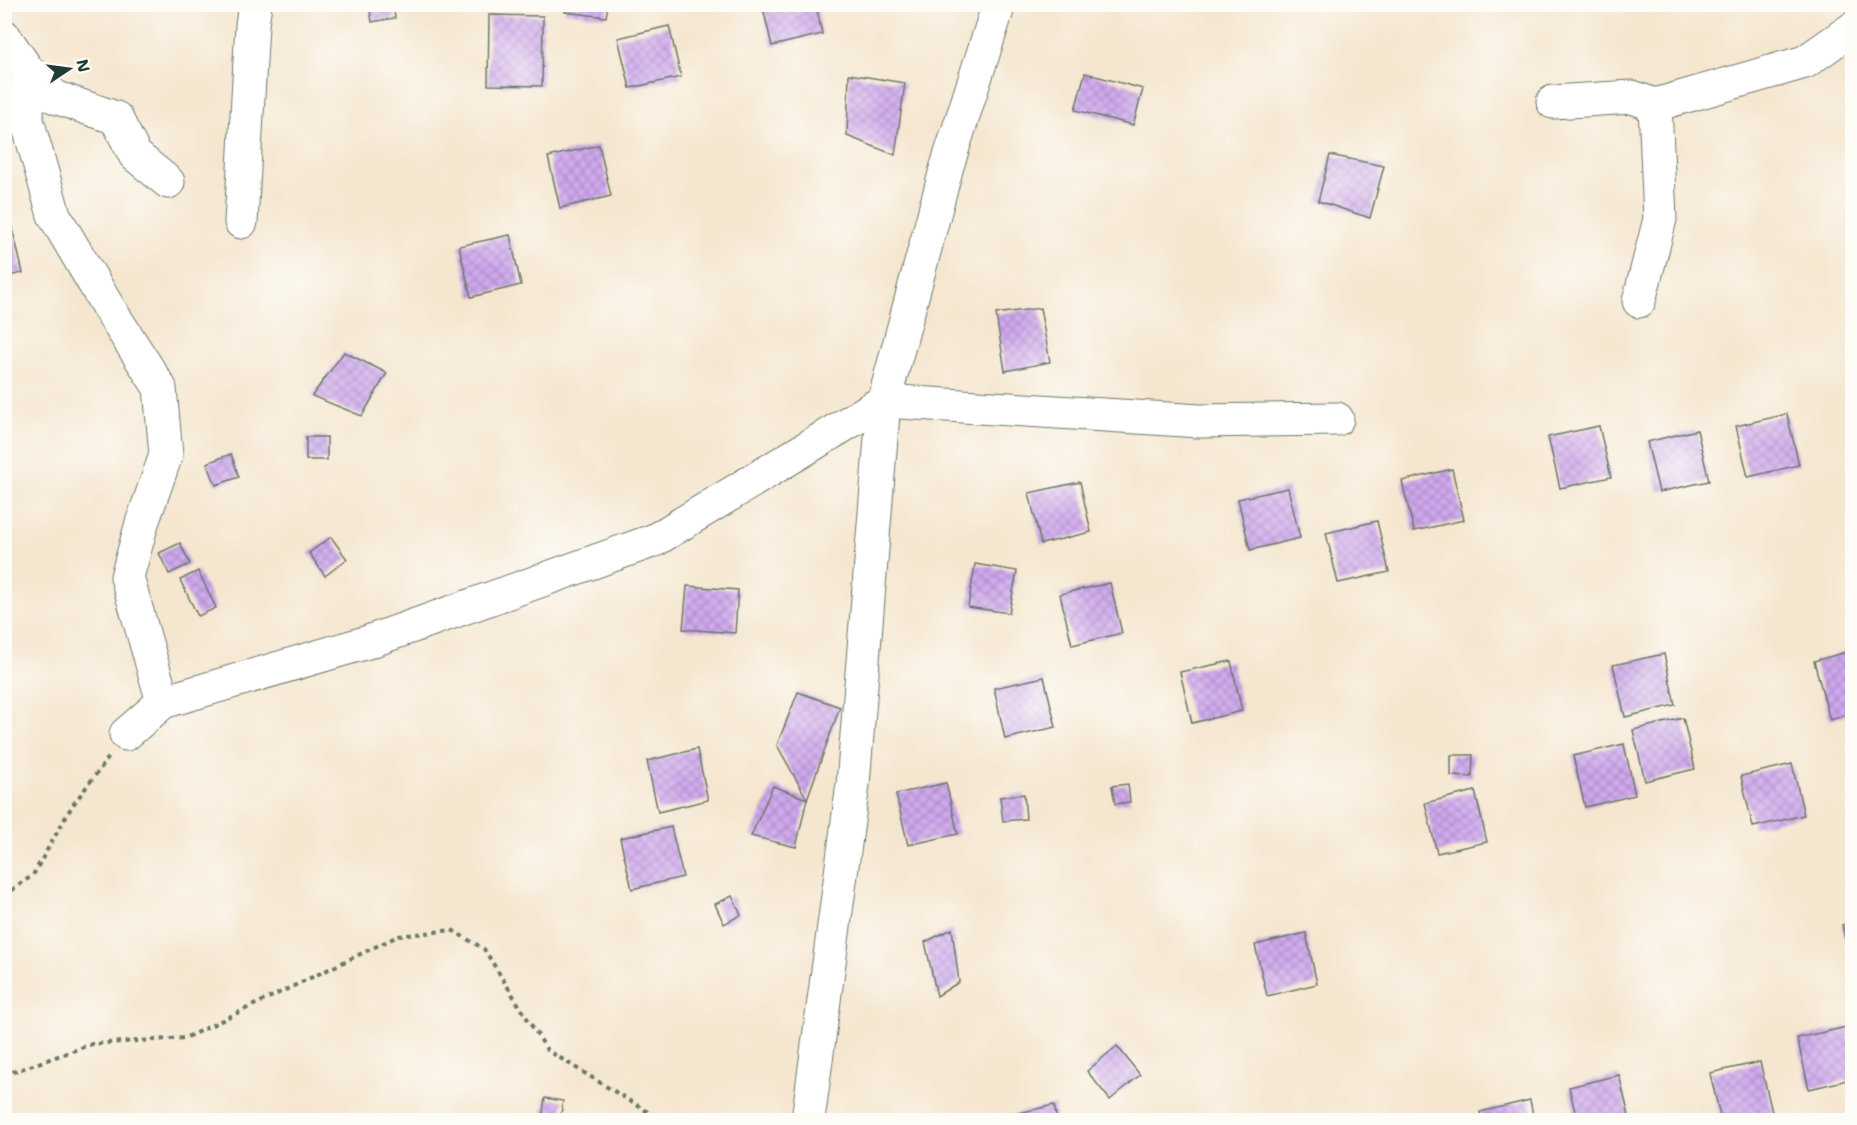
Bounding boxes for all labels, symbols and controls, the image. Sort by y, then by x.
north arrow [39,39,99,99]
text: N [71,57,95,74]

